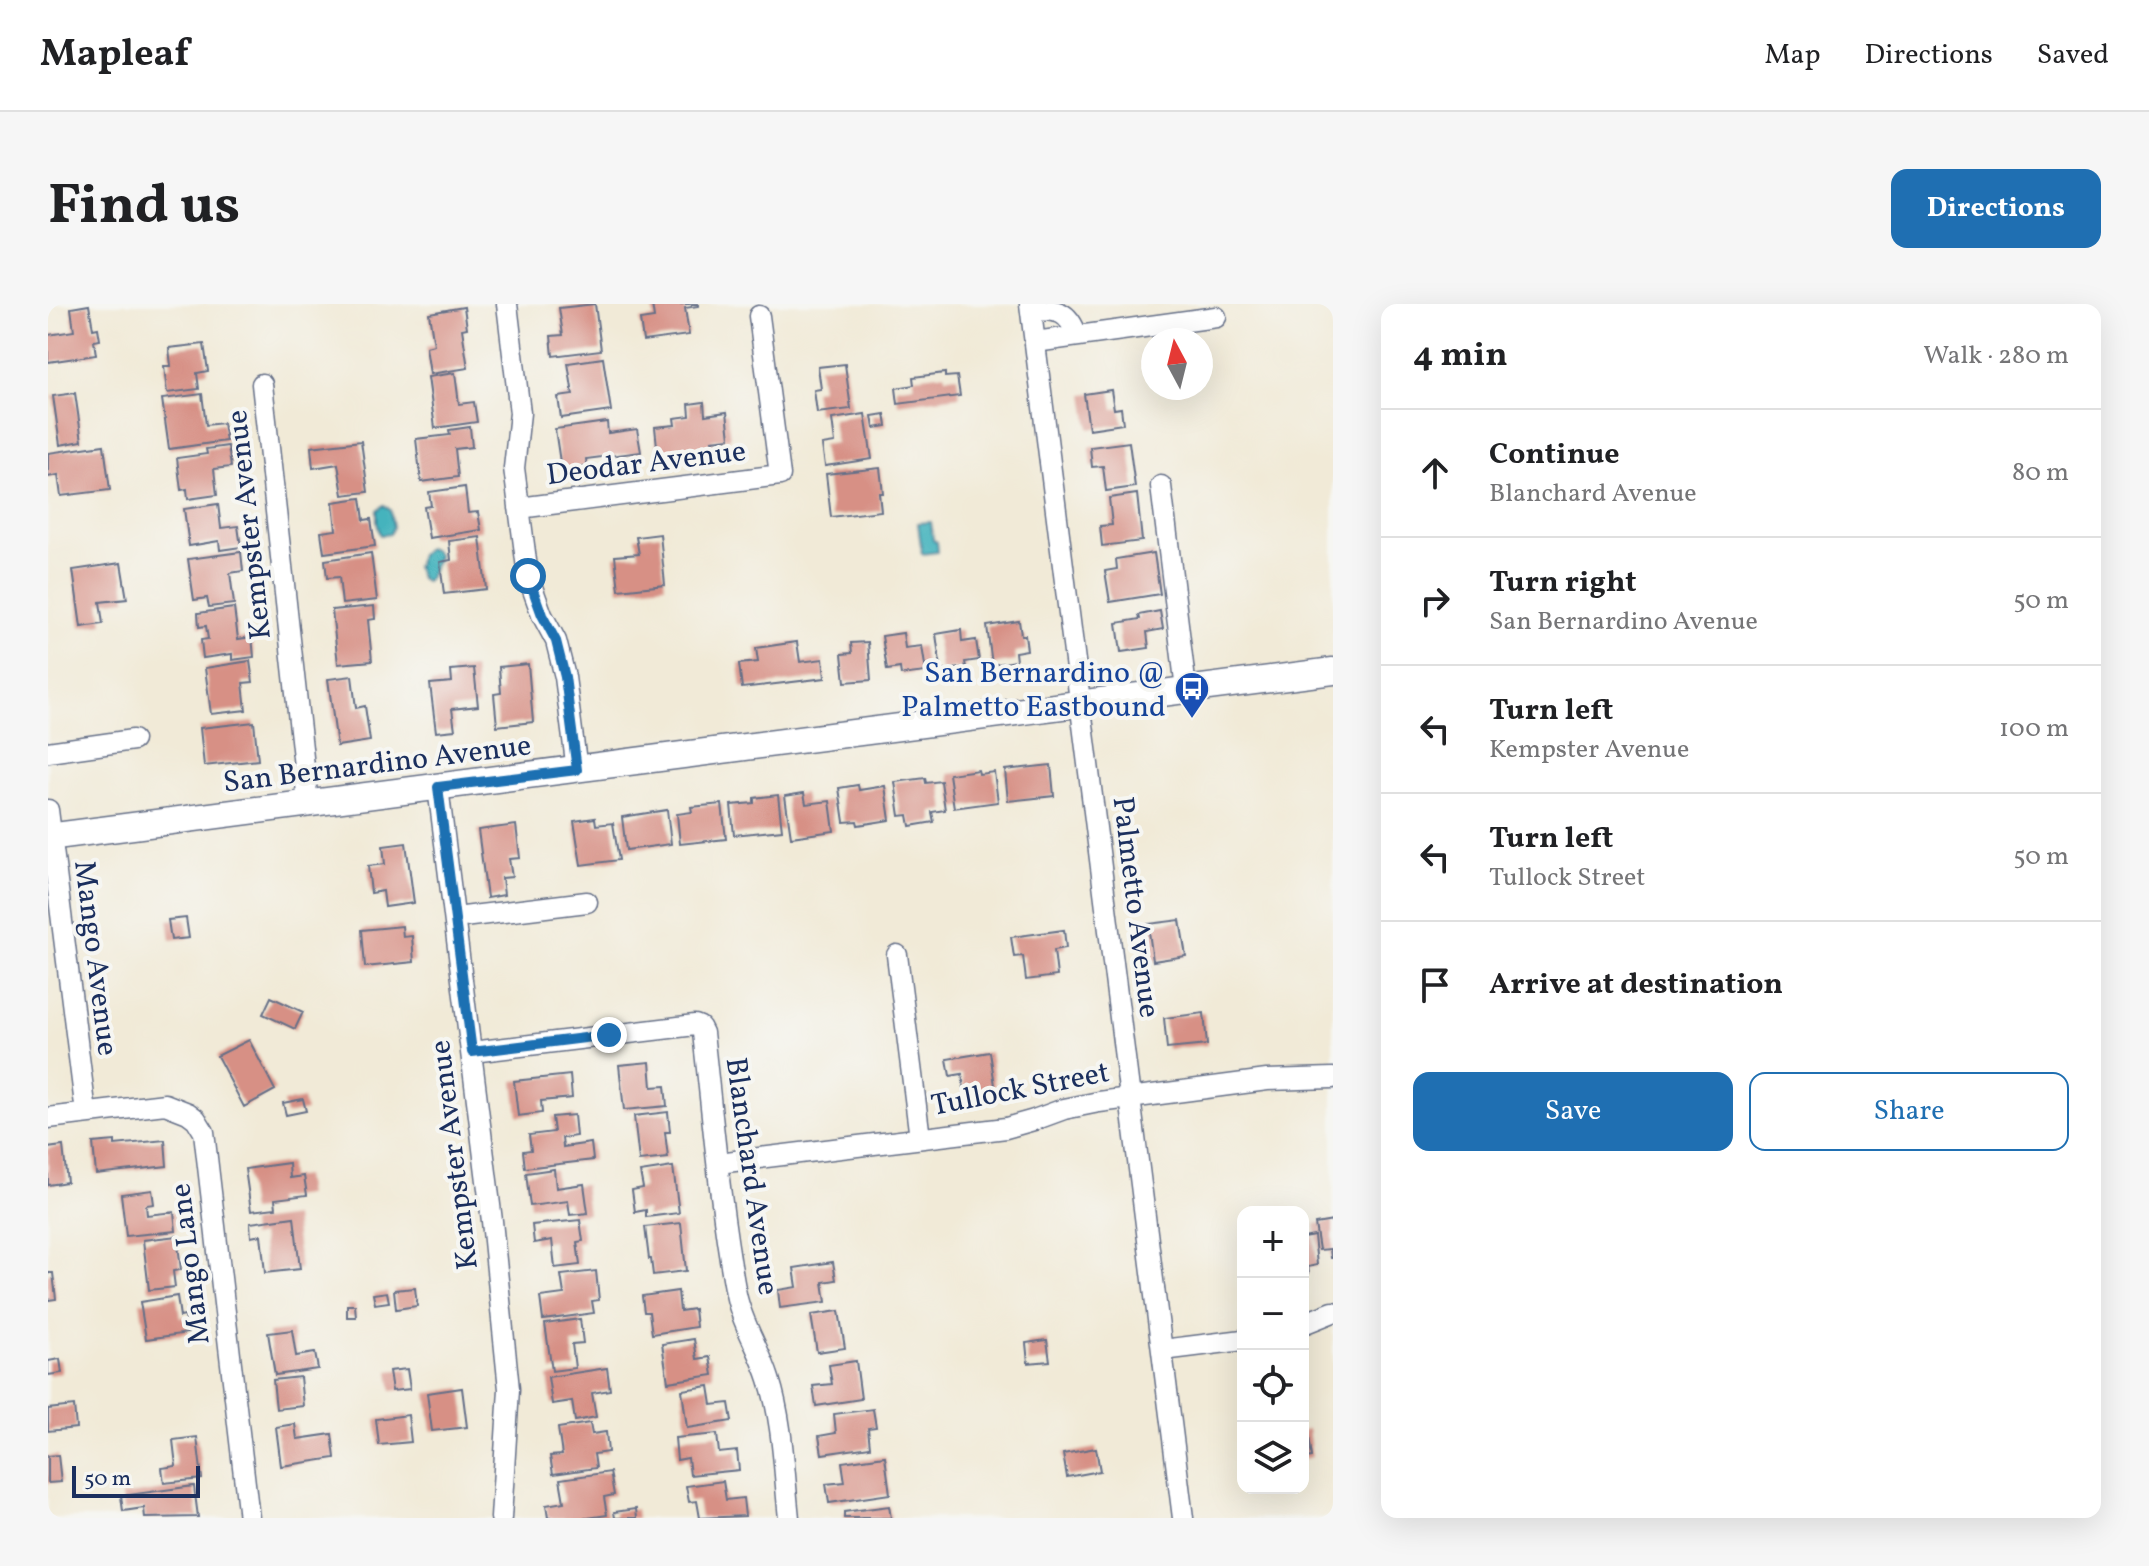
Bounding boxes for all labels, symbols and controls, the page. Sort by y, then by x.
text: Mapleaf [40,29,189,82]
text: Map [1765,36,1821,75]
text: Directions [1865,36,1993,75]
text: Saved [2037,36,2109,75]
text: Find us [48,169,240,247]
button: Directions [1891,169,2101,248]
north arrow [1141,328,1213,400]
text: 4 min [1413,333,1508,380]
text: Walk · 280 m [1923,338,2069,374]
street label: Kempster Avenue [217,408,283,642]
street label: Deodar Avenue [544,431,748,497]
text: Continue [1489,434,1620,476]
icon: ahead [1413,451,1457,495]
text: 80 m [2012,455,2069,491]
text: Blanchard Avenue [1489,476,1697,512]
route start [510,558,546,594]
text: Turn right [1489,562,1637,604]
icon: right [1413,579,1457,623]
text: 50 m [2013,583,2069,619]
text: San Bernardino Avenue [1489,604,1758,640]
place label: San Bernardino @ Palmetto Eastbound [901,653,1166,729]
bus stop icon: San Bernardino @ Palmetto Eastbound [1173,670,1211,720]
text: Turn left [1489,690,1613,732]
icon: left [1413,707,1457,751]
text: 100 m [1999,711,2069,747]
street label: San Bernardino Avenue [221,725,534,805]
text: Kempster Avenue [1489,732,1689,768]
street label: Palmetto Avenue [1101,794,1169,1020]
text: Turn left [1489,818,1613,860]
icon: left [1413,835,1457,879]
text: 50 m [2013,839,2069,875]
street label: Mango Avenue [62,858,128,1058]
text: Tullock Street [1489,860,1645,896]
icon: arrive [1413,963,1457,1007]
text: Arrive at destination [1489,964,1783,1006]
route end [591,1017,627,1053]
street label: Kempster Avenue [420,1038,490,1272]
street label: Tullock Street [928,1052,1113,1128]
street label: Blanchard Avenue [714,1055,788,1298]
button: Save [1413,1072,1733,1151]
button: Share [1749,1072,2069,1151]
street label: Mango Lane [160,1181,222,1347]
map controls [1237,1206,1309,1494]
button: + [1237,1206,1309,1278]
button: − [1237,1278,1309,1350]
button: locate [1237,1350,1309,1422]
button: layers [1237,1422,1309,1494]
scale bar [72,1462,200,1498]
text: 50 m [84,1464,131,1495]

